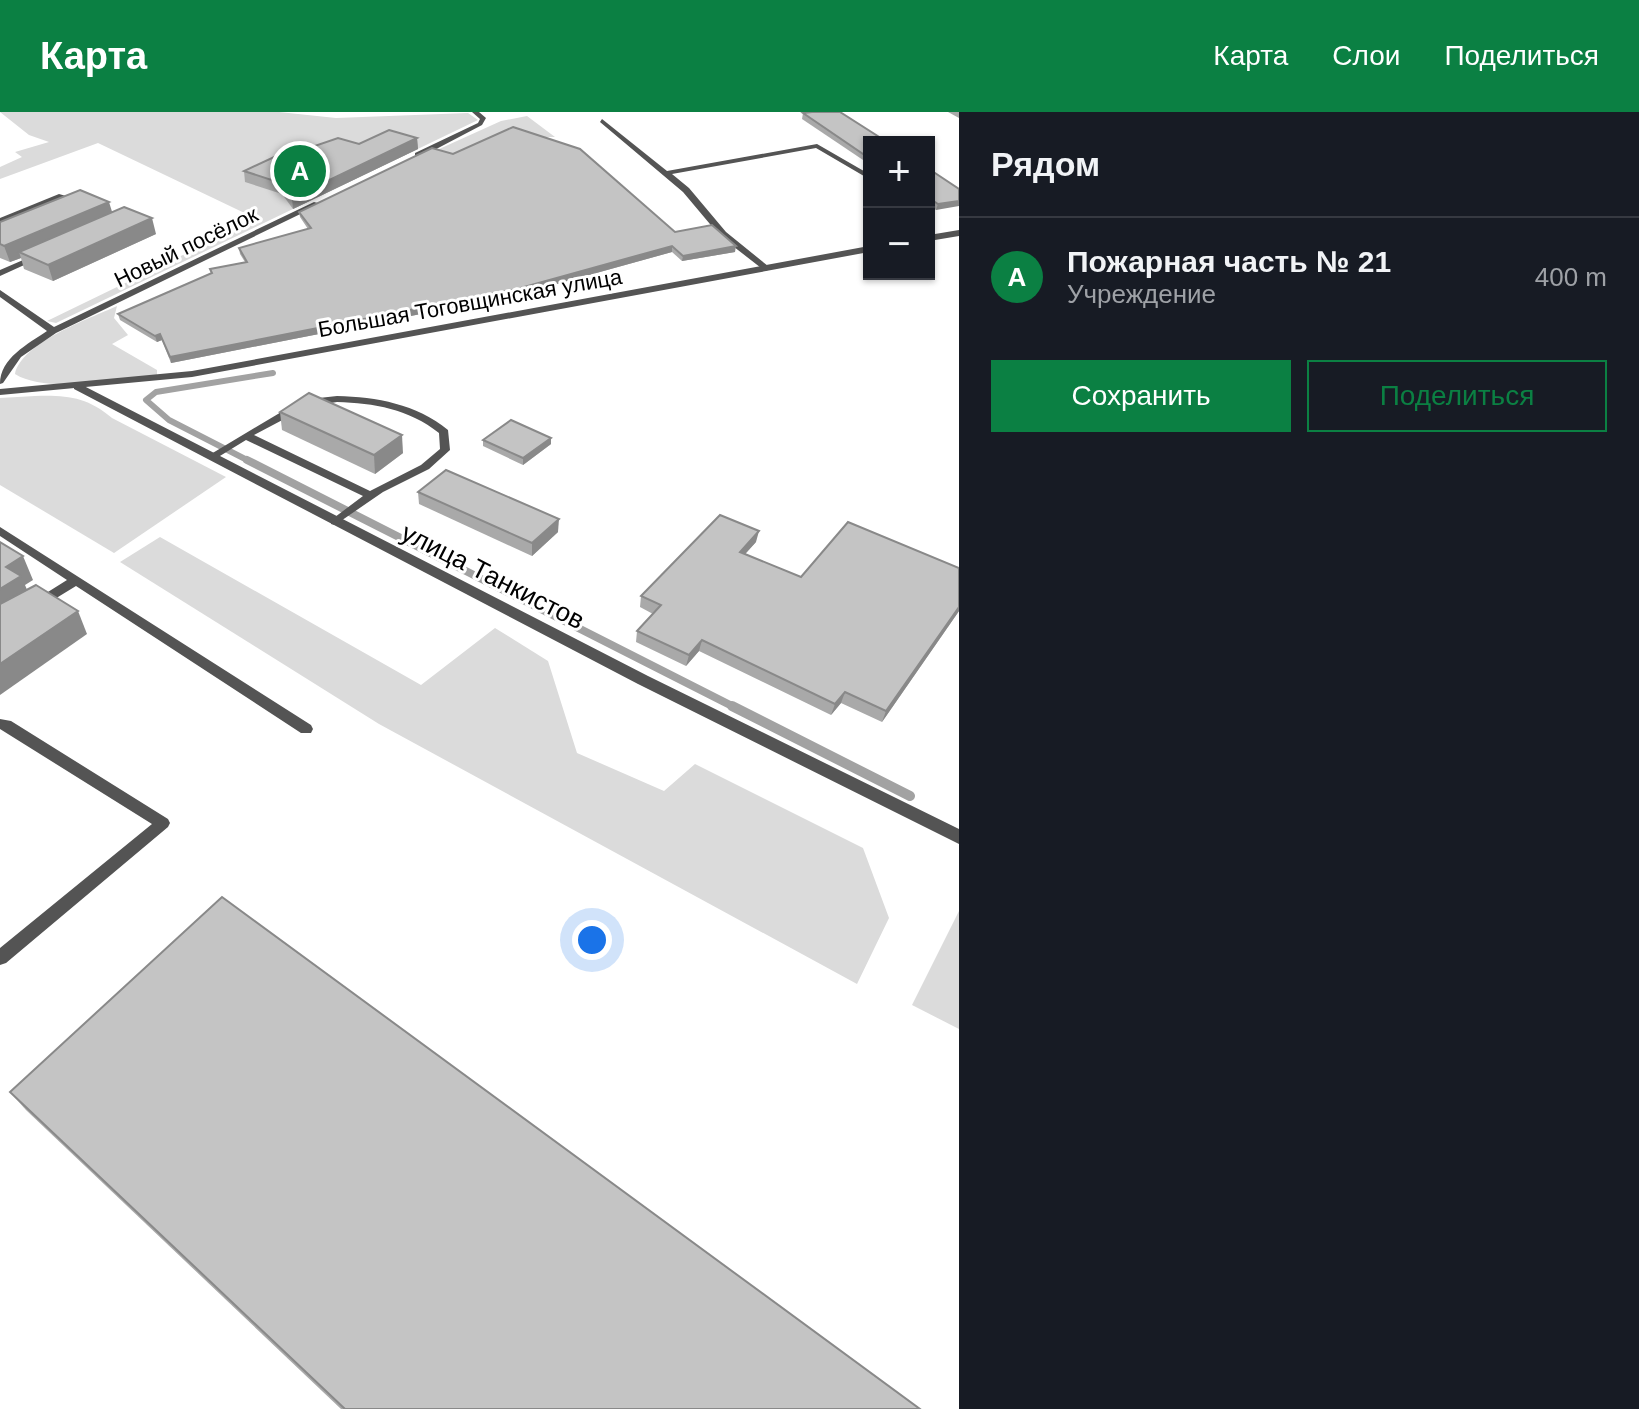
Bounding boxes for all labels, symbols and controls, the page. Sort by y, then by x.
text: Карта [40,35,147,77]
text: Карта [1213,40,1288,71]
text: Слои [1332,40,1400,71]
text: Поделиться [1444,40,1599,71]
map controls [863,136,935,280]
button: + [863,136,935,208]
pin: A [274,141,326,201]
text: Рядом [991,145,1100,183]
street label: Новый посёлок [110,201,262,293]
button: − [863,208,935,280]
text: Пожарная часть № 21 [1067,245,1391,278]
text: A [1008,262,1026,292]
text: 400 m [1535,262,1607,292]
street label: Большая Тоговщинская улица [316,264,625,342]
text: Учреждение [1067,279,1216,309]
button: Сохранить [991,360,1291,432]
button: Поделиться [1307,360,1607,432]
street label: улица Танкистов [397,517,589,635]
your location [572,920,612,960]

